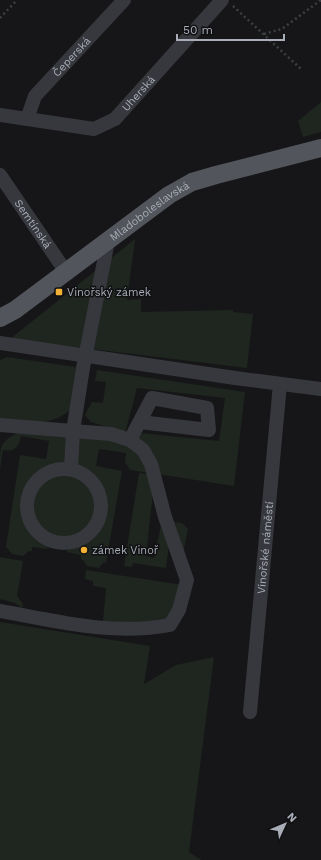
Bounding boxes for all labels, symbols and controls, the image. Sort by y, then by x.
scale bar [177,16,284,42]
text: 50 m [183,23,213,37]
street label: Čeperská [49,34,93,79]
street label: Uherská [119,73,158,114]
street label: Mladoboleslavská [107,178,191,244]
street label: Semtínská [12,197,54,251]
place label: Vinořský zámek [67,286,151,299]
marker: Vinořský zámek [54,287,64,297]
street label: Vinořské náměstí [254,501,276,595]
place label: zámek Vinoř [92,544,159,557]
marker: zámek Vinoř [79,545,89,555]
north arrow [265,804,305,844]
text: N [284,810,299,825]

